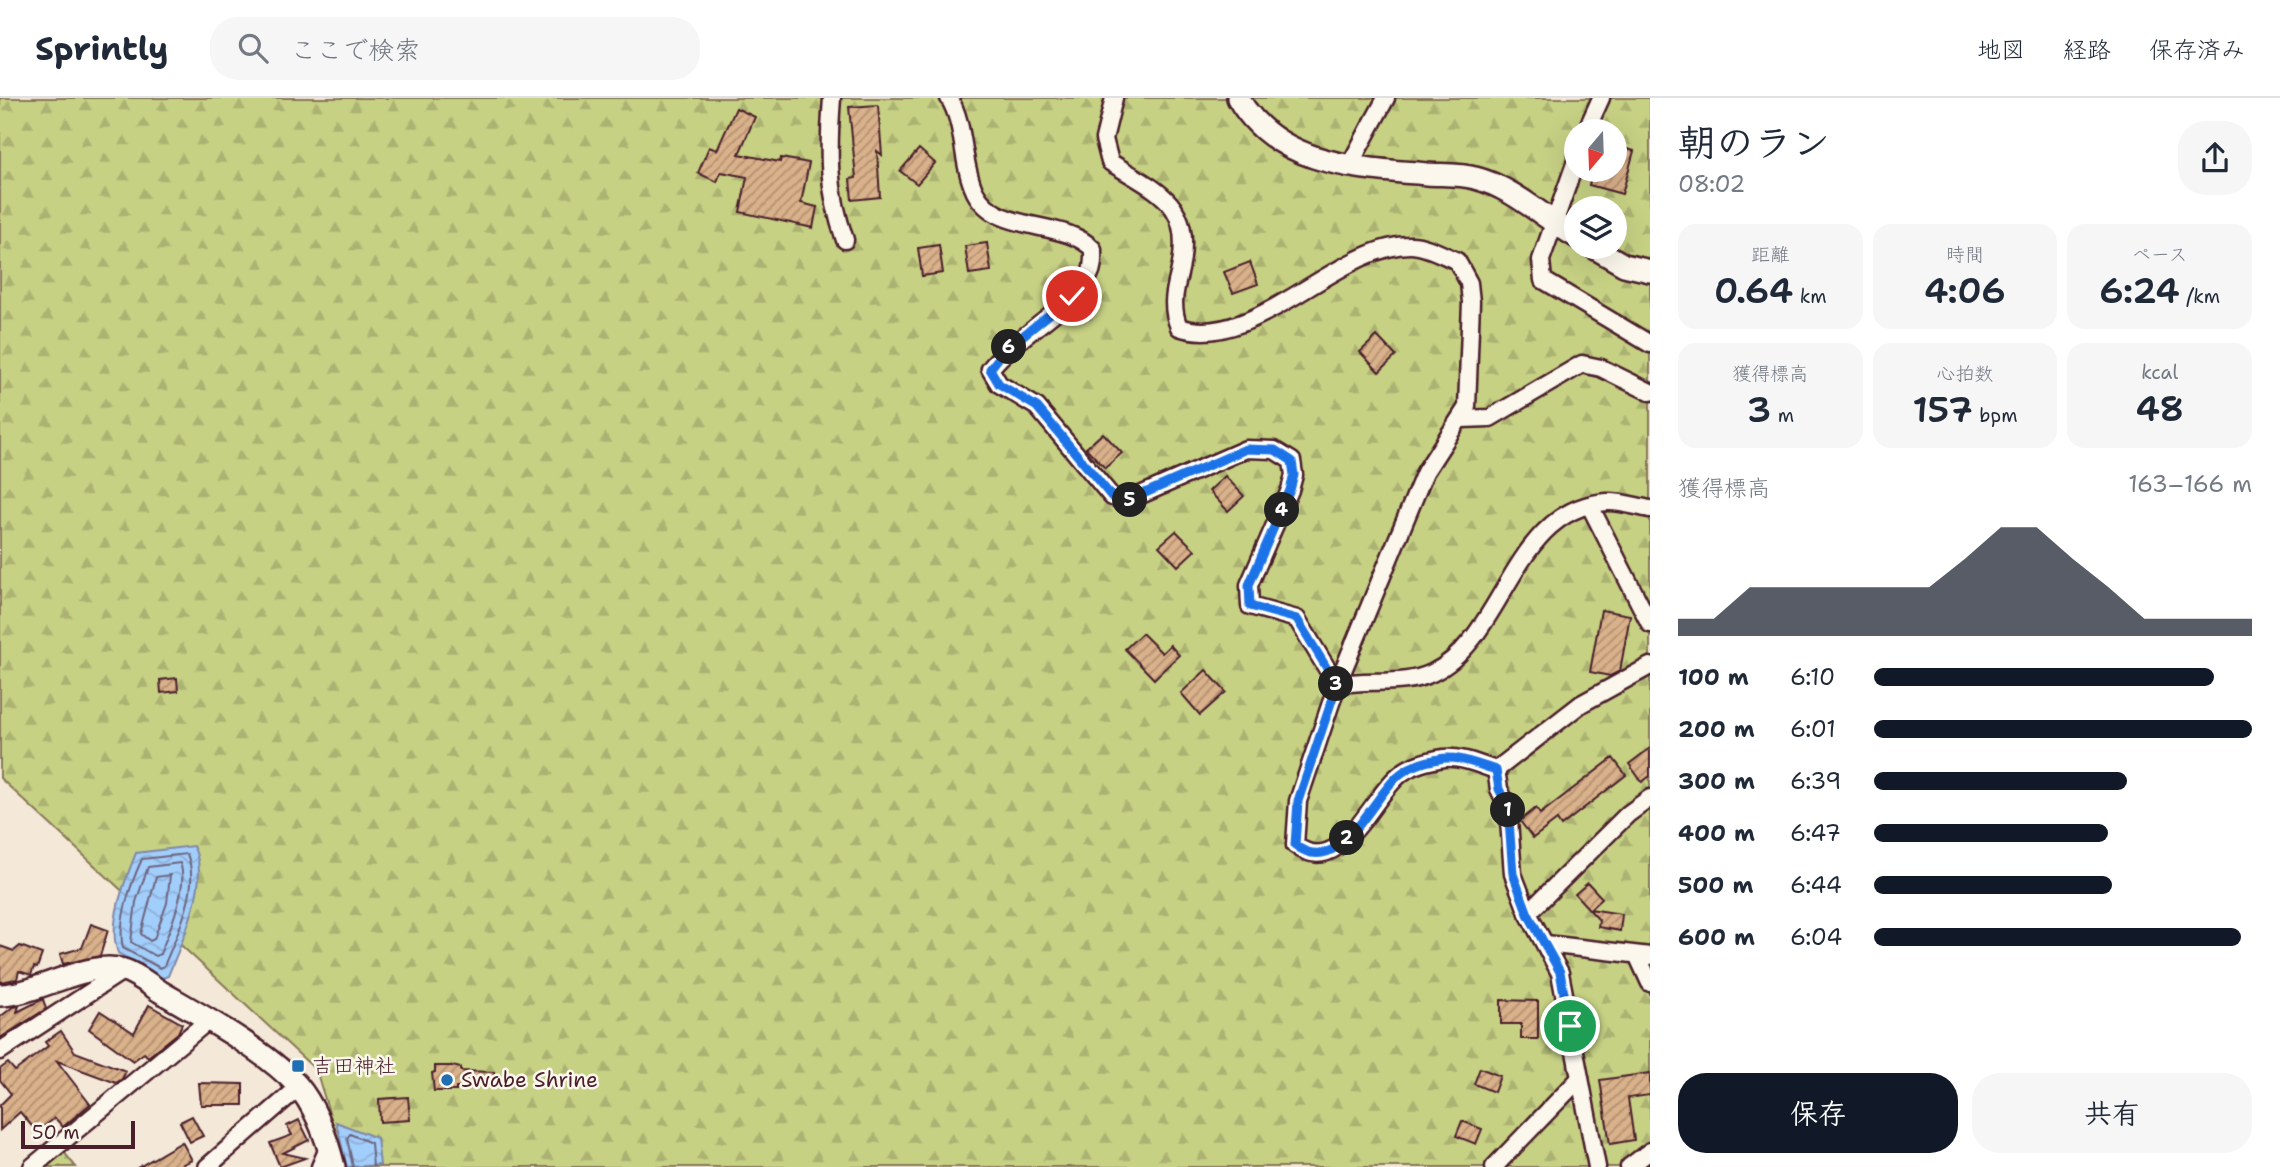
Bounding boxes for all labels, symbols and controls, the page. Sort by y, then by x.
search box [210,17,700,80]
text: Sprintly [35,26,168,71]
icon: search [234,29,272,67]
text: ここで検索 [290,32,420,67]
text: 地図 [1977,34,2025,66]
text: 経路 [2063,34,2111,66]
text: 保存済み [2149,34,2245,66]
text: 朝のラン [1678,117,1830,168]
north arrow [1564,119,1628,182]
map controls [1564,119,1627,259]
button: share [2178,121,2252,195]
text: 08:02 [1678,169,1745,199]
button: layers [1564,196,1627,259]
text: 距離 [1751,242,1789,267]
text: 時間 [1946,242,1984,267]
text: ペース [2132,242,2188,267]
pin [1042,266,1102,326]
text: 0.64 [1714,267,1793,314]
text: 4:06 [1924,267,2006,314]
text: 6:24 [2099,267,2180,314]
icon: check [1053,277,1091,315]
text: km [1793,284,1827,309]
text: /km [2180,284,2220,309]
pin: 6 [992,330,1026,364]
text: 6 [1002,334,1015,359]
text: kcal [2141,360,2178,385]
text: 獲得標高 [1732,361,1808,386]
text: 心拍数 [1936,361,1994,386]
text: 48 [2135,385,2184,432]
text: 3 [1747,386,1771,433]
text: 157 [1912,386,1973,433]
text: m [1771,403,1794,428]
text: bpm [1973,403,2018,428]
text: 163–166 m [2128,469,2252,499]
text: 獲得標高 [1678,473,1770,503]
pin: 5 [1112,482,1148,518]
text: 5 [1124,487,1135,512]
pin: 4 [1264,492,1300,528]
text: 4 [1275,497,1288,522]
text: 100 m [1678,662,1749,692]
text: 6:10 [1790,662,1835,692]
pin: 3 [1318,666,1354,702]
text: 3 [1329,671,1342,696]
text: 200 m [1678,714,1755,744]
text: 6:01 [1790,714,1836,744]
text: 300 m [1678,766,1755,796]
text: 6:39 [1790,766,1841,796]
pin: 1 [1490,792,1526,828]
text: 1 [1503,797,1512,822]
text: 400 m [1678,818,1755,848]
text: 6:47 [1790,818,1841,848]
pin: 2 [1330,820,1364,856]
text: 2 [1340,825,1353,850]
text: 500 m [1678,870,1753,900]
text: 6:44 [1790,870,1842,900]
text: 600 m [1678,922,1755,952]
text: 6:04 [1790,922,1842,952]
pin [1540,996,1600,1056]
icon: arrive [1551,1007,1589,1045]
place label: 吉田神社 [312,1052,396,1080]
marker: 吉田神社 [290,1058,306,1074]
place label: Swabe Shrine [461,1066,598,1094]
marker: Swabe Shrine [439,1072,455,1088]
button: 保存 [1678,1073,1958,1153]
button: 共有 [1972,1073,2252,1153]
scale bar [21,1118,135,1150]
text: 50 m [32,1120,80,1145]

